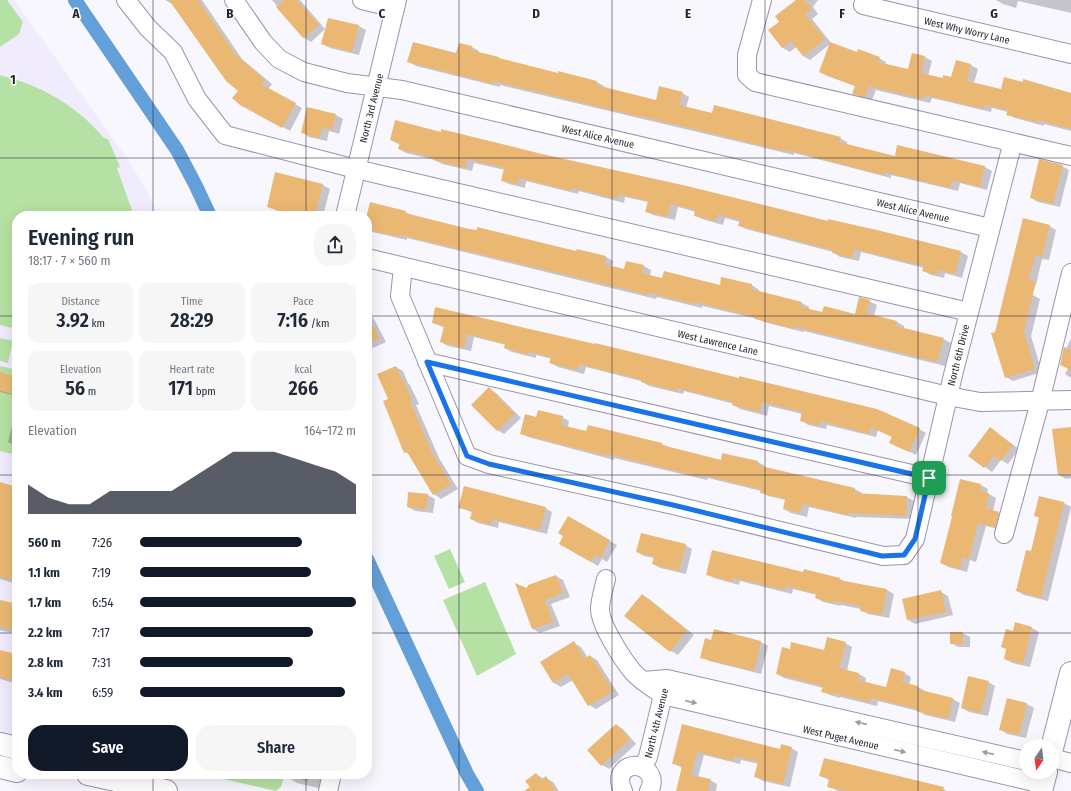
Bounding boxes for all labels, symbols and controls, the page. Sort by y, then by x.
text: A [71,6,80,21]
text: B [226,6,234,21]
text: C [379,6,386,21]
text: D [532,6,540,21]
text: E [685,6,691,21]
text: F [839,6,845,21]
text: G [990,6,998,21]
street label: West Why Worry Lane [923,15,1011,47]
text: 1 [10,72,16,87]
street label: North 3rd Avenue [358,72,386,144]
street label: West Alice Avenue [560,123,635,151]
street label: West Alice Avenue [875,197,950,225]
text: Evening run [28,224,134,251]
button: share [314,224,356,266]
text: 18:17 · 7 × 560 m [28,253,111,268]
text: Distance [61,295,100,308]
text: Time [181,295,203,308]
text: Pace [293,295,314,308]
text: 3.92 [56,308,89,332]
text: 28:29 [170,308,214,332]
text: 7:16 [277,308,308,332]
text: km [89,317,105,330]
text: /km [308,317,329,330]
street label: North 6th Drive [946,323,972,387]
street label: West Lawrence Lane [676,328,759,358]
text: Elevation [60,363,101,376]
text: Heart rate [169,363,215,376]
text: kcal [294,363,312,376]
text: 56 [65,376,85,400]
text: 171 [168,376,193,400]
text: 266 [288,376,318,400]
text: m [85,385,96,398]
text: bpm [193,385,216,398]
text: Elevation [28,423,77,438]
text: 164–172 m [304,423,356,438]
pin [912,461,946,495]
icon: arrive [918,467,940,489]
text: 560 m [28,535,61,550]
text: 7:26 [92,535,112,550]
text: 1.1 km [28,565,60,580]
text: 7:19 [92,565,111,580]
text: 1.7 km [28,595,61,610]
text: 6:54 [92,595,114,610]
text: 2.2 km [28,625,62,640]
text: 7:17 [92,625,110,640]
text: 2.8 km [28,655,63,670]
text: 7:31 [92,655,111,670]
text: 3.4 km [28,685,63,700]
text: 6:59 [92,685,113,700]
street label: North 4th Avenue [642,687,671,759]
one-way arrow [685,699,698,705]
one-way arrow [855,720,867,726]
street label: West Puget Avenue [802,723,880,753]
button: Save [28,725,188,771]
button: Share [196,725,356,771]
north arrow [1019,739,1059,779]
map controls [1019,739,1059,779]
one-way arrow [894,748,906,754]
one-way arrow [982,749,994,755]

